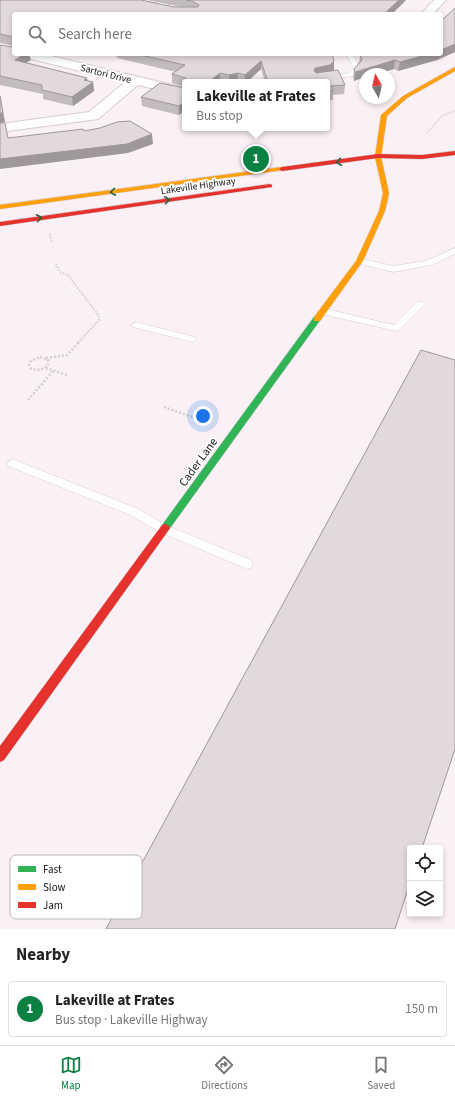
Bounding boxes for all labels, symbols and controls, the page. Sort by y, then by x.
search box [12,12,443,56]
icon: search [26,23,48,45]
text: Search here [58,24,132,45]
street label: Sartori Drive [79,61,133,87]
north arrow [359,68,395,104]
popup [182,79,330,131]
text: Lakeville at Frates [196,86,316,107]
text: Bus stop [196,107,243,125]
pin: 1 [243,144,269,174]
one-way arrow [336,157,343,166]
street label: Lakeville Highway [160,174,237,198]
one-way arrow [110,187,117,196]
one-way arrow [164,196,170,205]
one-way arrow [36,214,42,223]
your location [193,406,213,426]
street label: Cader Lane [175,434,222,490]
map controls [407,845,443,917]
button: locate [407,845,443,881]
legend [10,855,142,919]
text: Fast [43,862,62,877]
text: Slow [43,880,66,895]
button: layers [407,881,443,917]
text: Jam [43,898,63,913]
text: Nearby [16,943,70,967]
text: Lakeville at Frates [55,990,175,1011]
text: 1 [27,1000,33,1018]
text: 150 m [405,1000,438,1018]
text: Bus stop · Lakeville Highway [55,1011,208,1029]
tab: Map [60,1054,82,1093]
tab: Directions [201,1054,248,1093]
tab: Saved [367,1054,395,1093]

